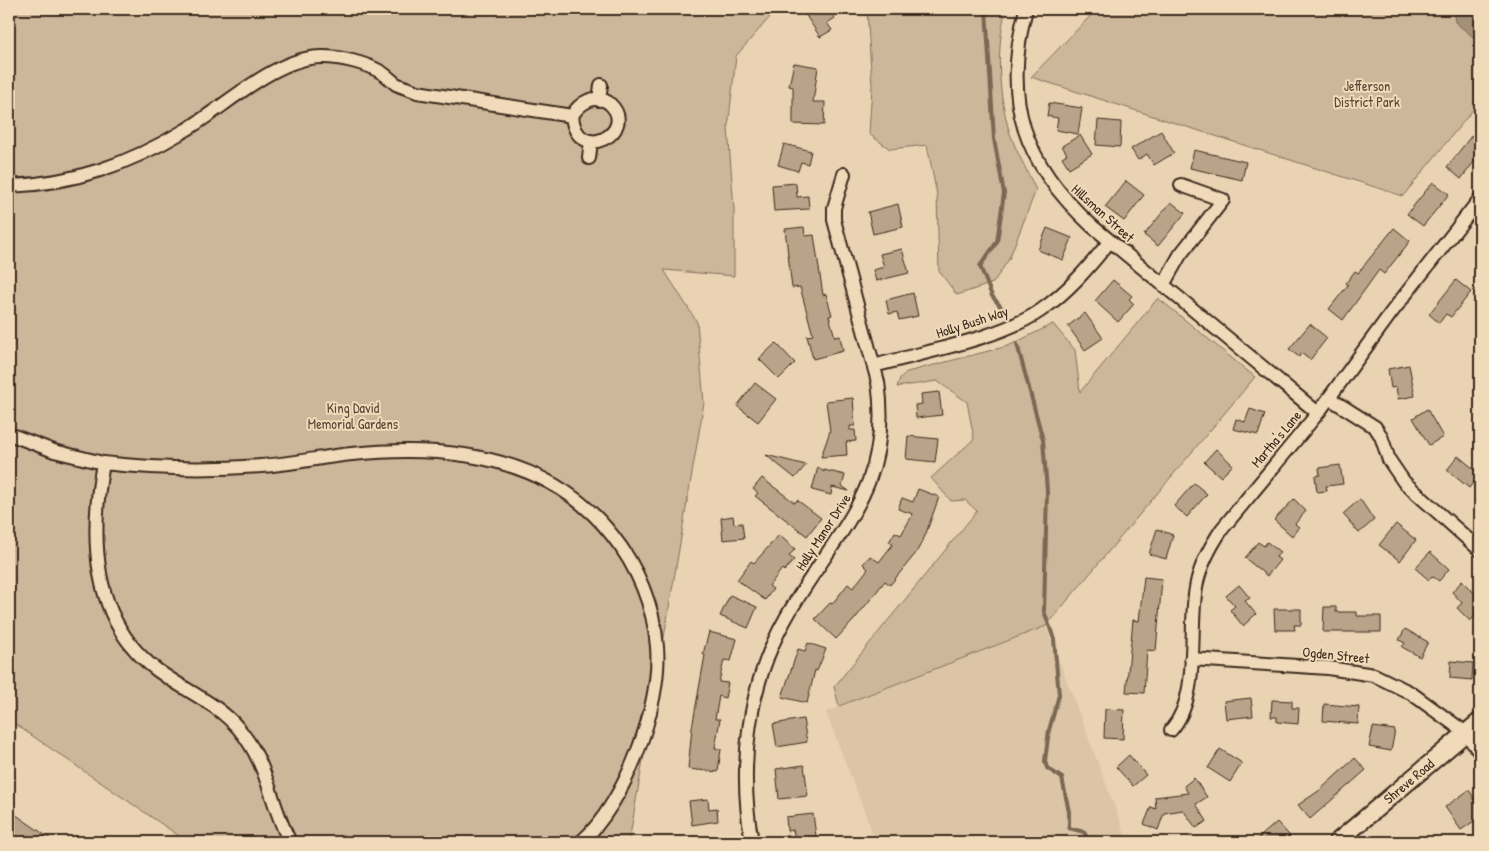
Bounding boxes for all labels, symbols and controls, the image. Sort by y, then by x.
park label: Jefferson District Park [1334,76,1400,111]
street label: Hillsman Street [1068,179,1139,246]
street label: Holly Bush Way [933,301,1011,343]
park label: King David Memorial Gardens [308,398,398,433]
street label: Martha's Lane [1246,406,1305,471]
street label: Holly Manor Drive [791,489,856,574]
street label: Ogden Street [1302,642,1371,668]
street label: Shreve Road [1379,754,1438,808]

